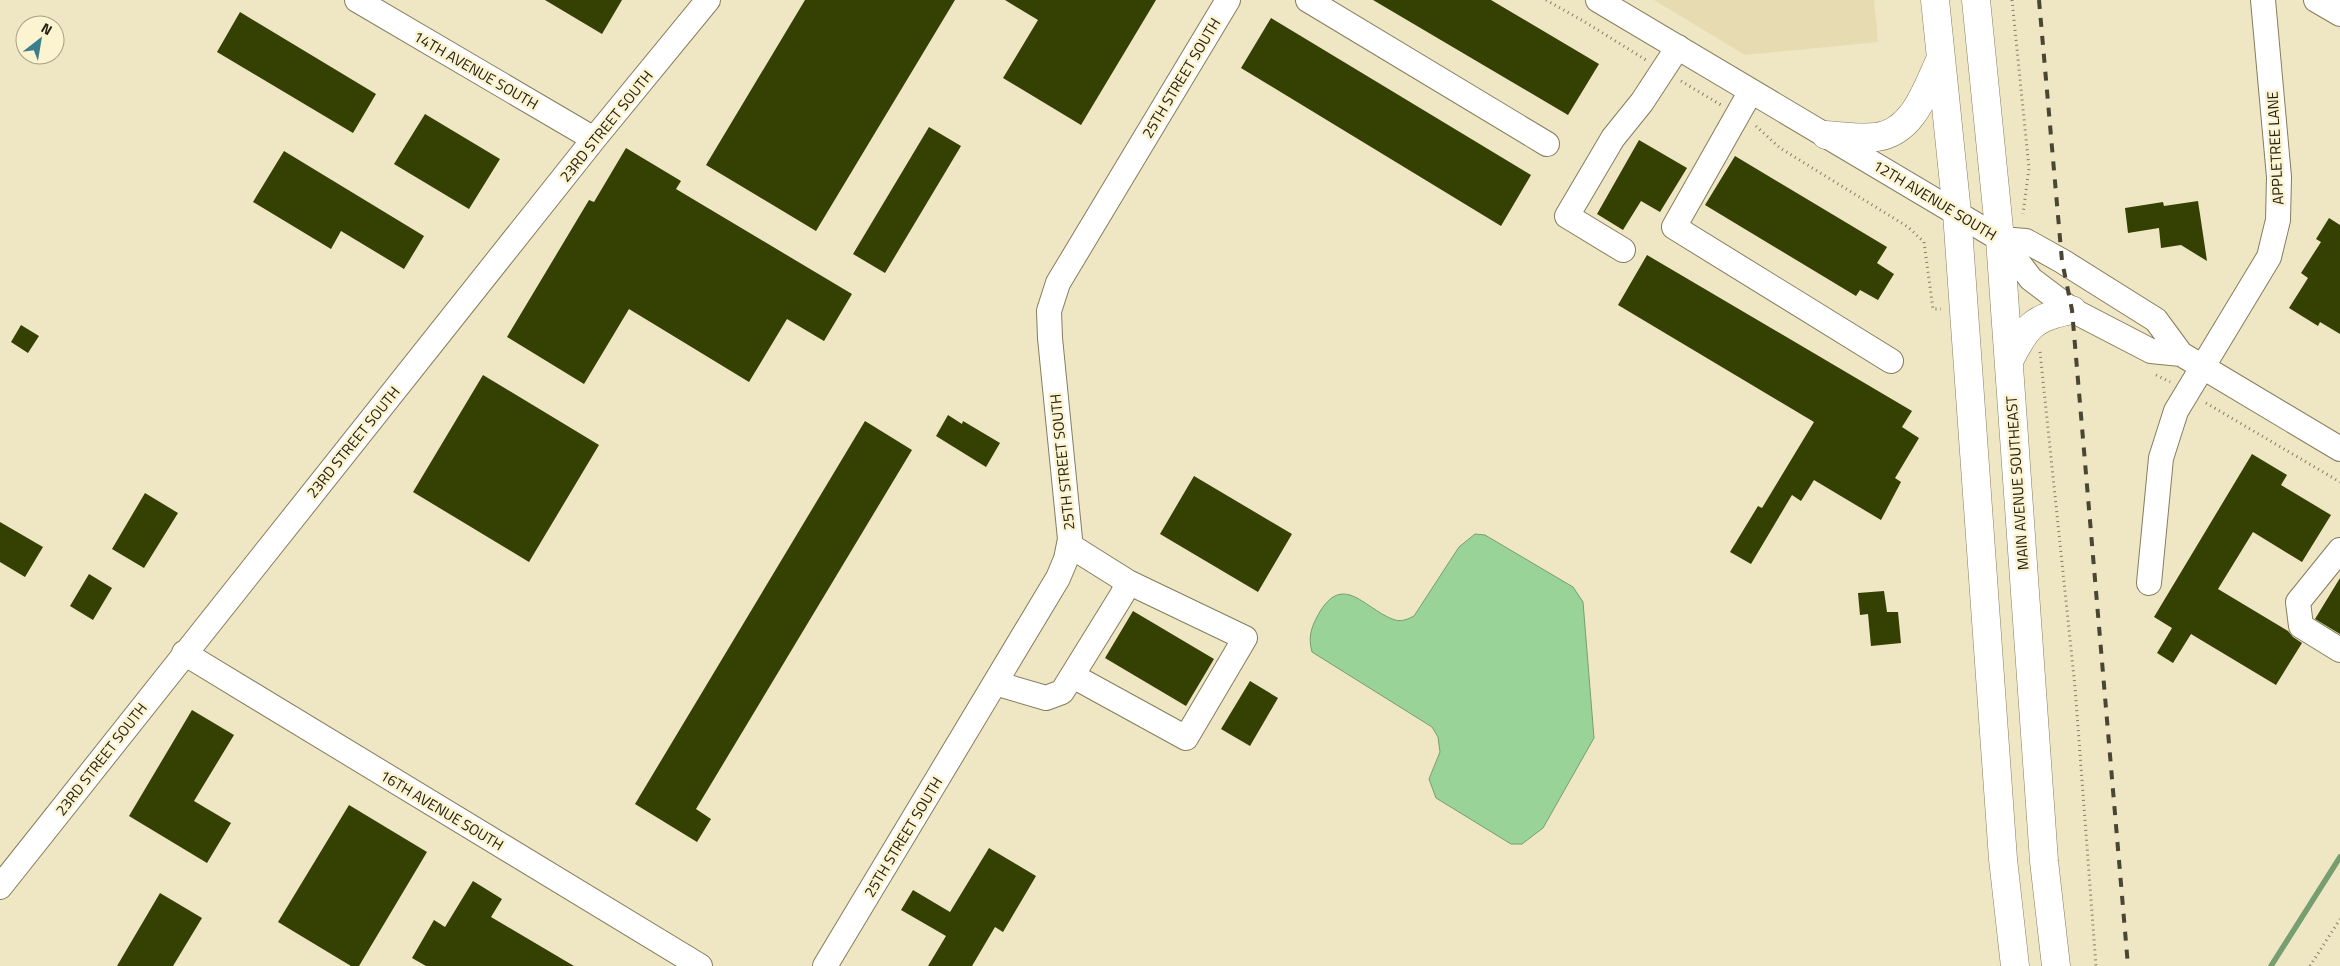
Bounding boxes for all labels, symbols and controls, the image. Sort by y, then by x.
street label: 25TH STREET SOUTH [1136,13,1226,143]
north arrow [15,15,65,65]
text: N [37,17,57,40]
street label: 14TH AVENUE SOUTH [409,25,543,115]
street label: 23RD STREET SOUTH [554,65,658,187]
street label: APPLETREE LANE [2261,91,2289,205]
street label: 12TH AVENUE SOUTH [1869,154,2001,246]
street label: 23RD STREET SOUTH [301,381,405,503]
street label: 25TH STREET SOUTH [1043,393,1081,531]
street label: MAIN AVENUE SOUTHEAST [1999,395,2035,571]
street label: 23RD STREET SOUTH [50,698,152,820]
street label: 16TH AVENUE SOUTH [376,764,508,856]
street label: 25TH STREET SOUTH [858,772,948,902]

